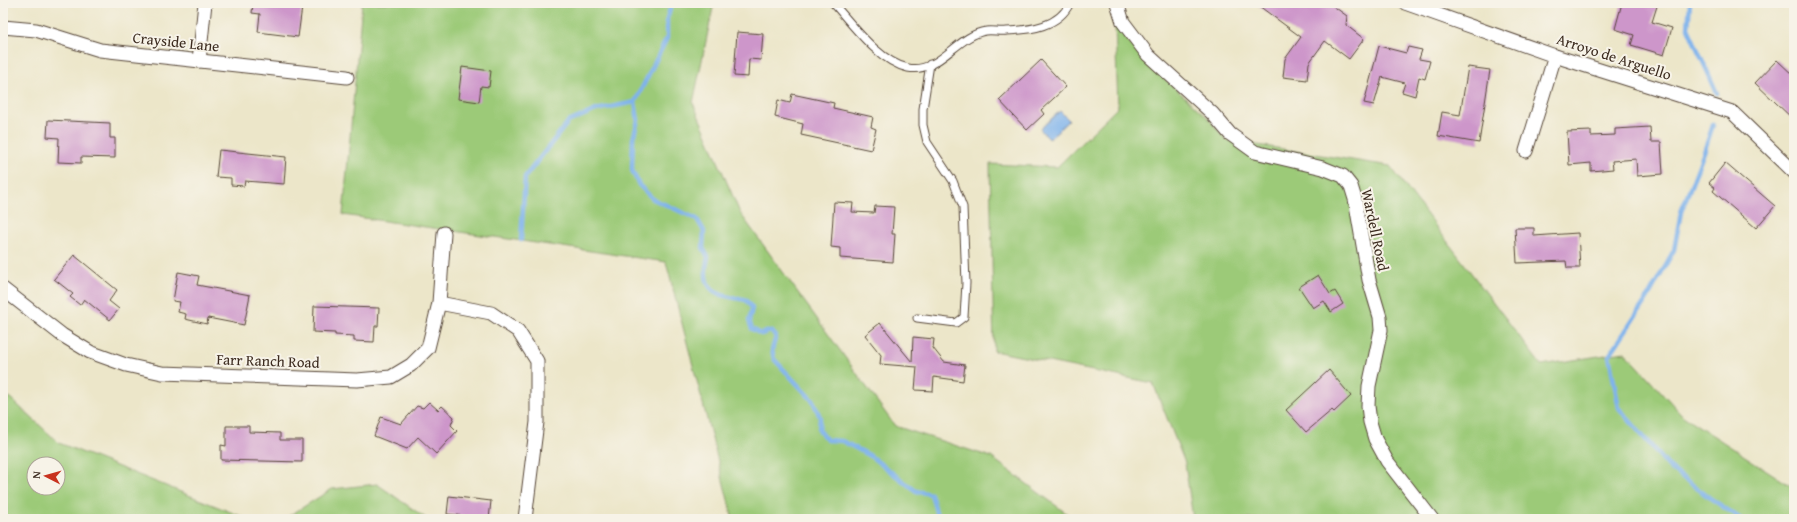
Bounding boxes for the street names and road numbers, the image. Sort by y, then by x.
street label: Crayside Lane [132,27,220,56]
street label: Arroyo de Arguello [1554,28,1674,85]
street label: Wardell Road [1357,187,1394,273]
street label: Farr Ranch Road [216,348,320,373]

